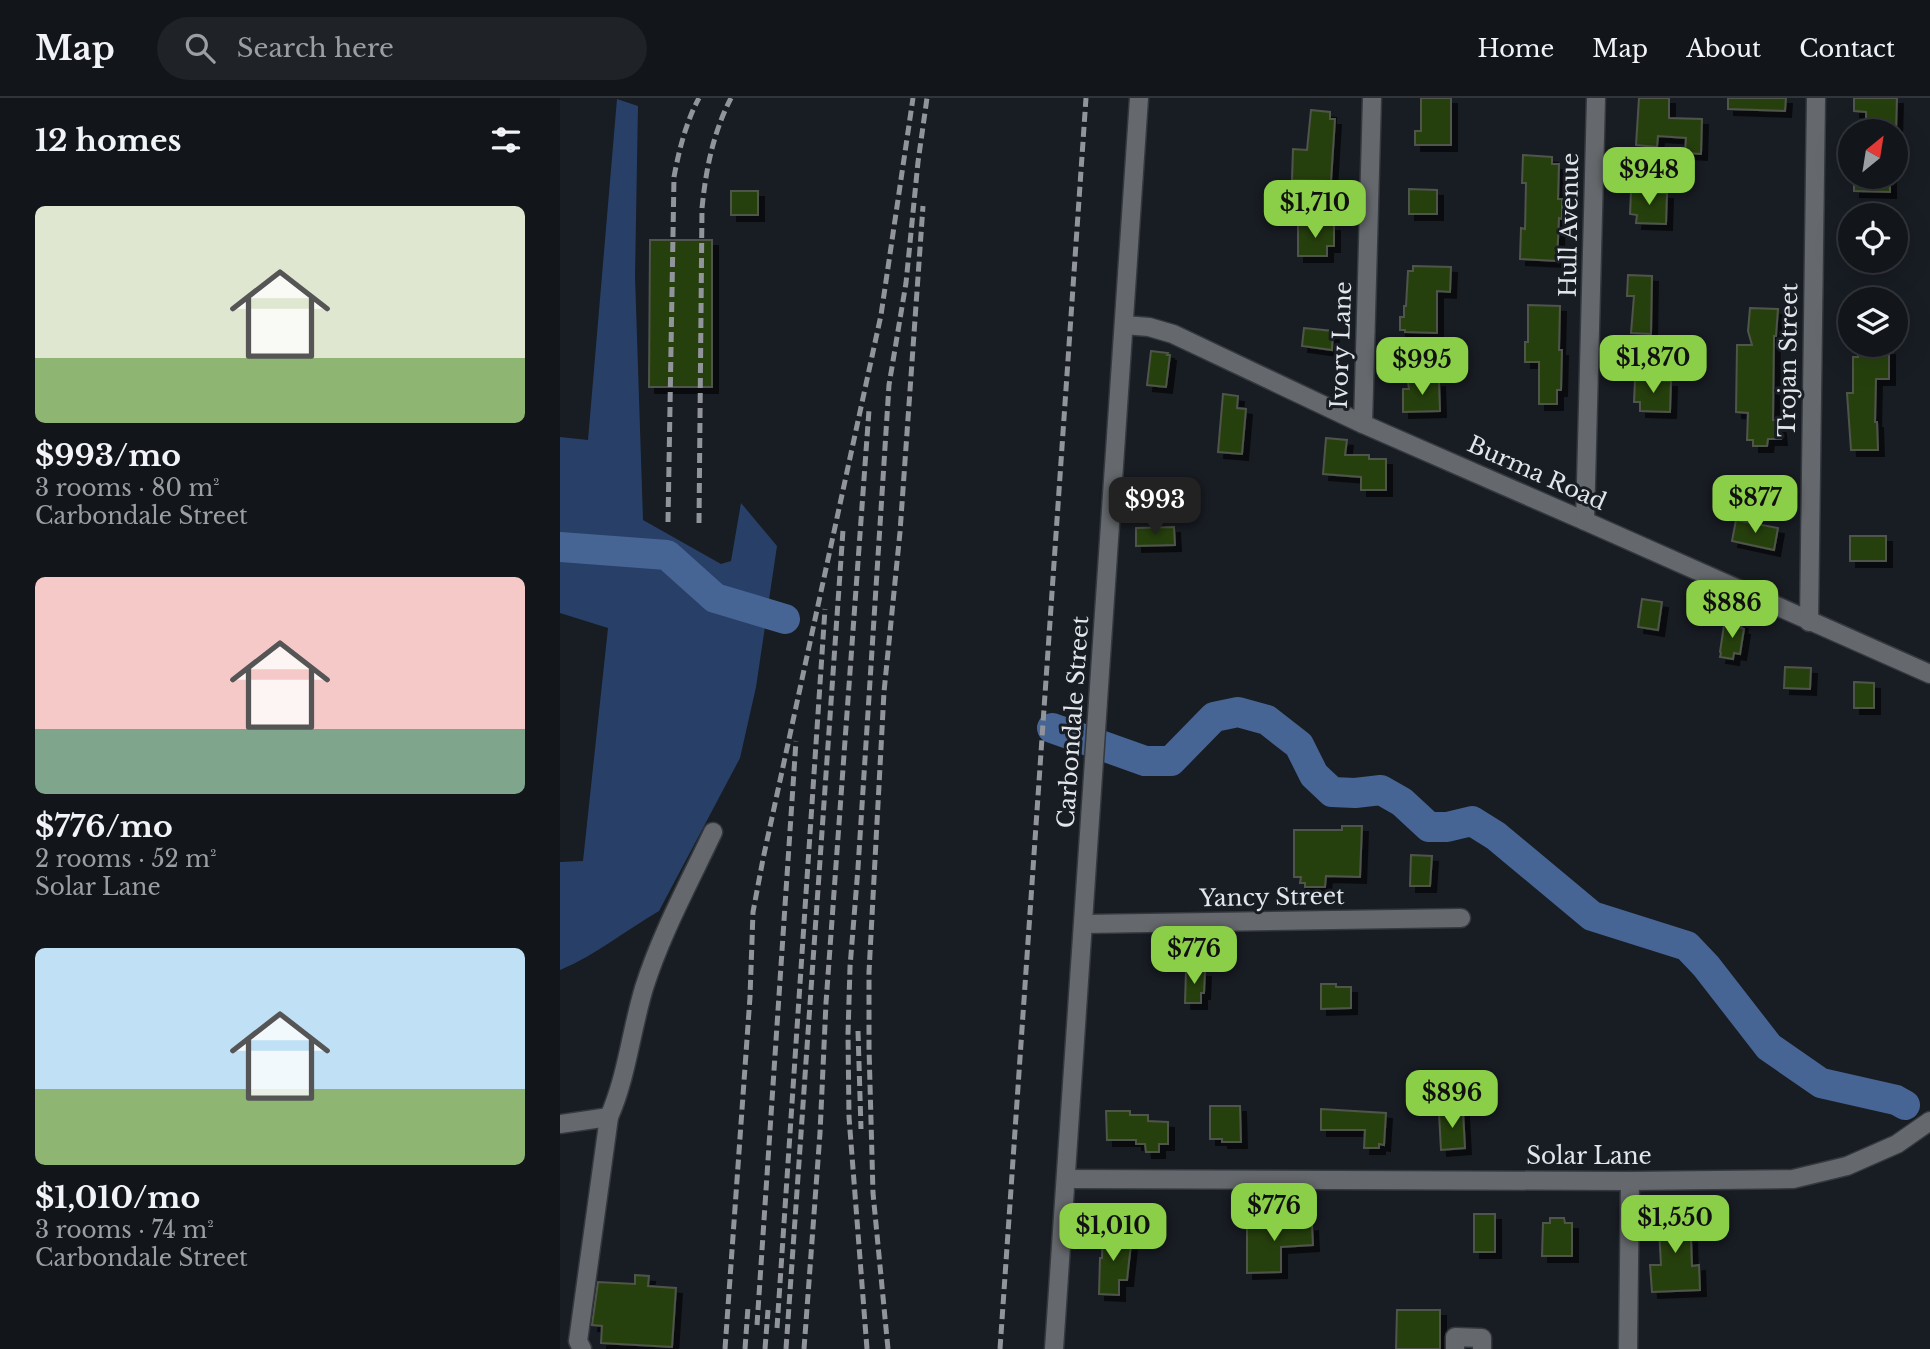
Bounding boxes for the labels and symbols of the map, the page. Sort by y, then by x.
north arrow [1838,119,1908,189]
pin: $948 [1608,148,1690,207]
street label: Hull Avenue [1554,153,1584,297]
pin: $1,710 [1258,180,1372,240]
street label: Ivory Lane [1325,281,1357,409]
street label: Trojan Street [1773,282,1803,437]
pin: $1,870 [1596,336,1710,395]
pin: $995 [1381,338,1463,397]
street label: Burma Road [1463,430,1611,516]
pin: $877 [1714,476,1796,535]
pin: $993 [1114,478,1196,537]
pin: $886 [1691,580,1773,640]
street label: Carbondale Street [1052,615,1094,829]
street label: Yancy Street [1198,882,1345,912]
pin: $776 [1153,926,1235,986]
pin: $896 [1411,1070,1493,1130]
street label: Solar Lane [1526,1142,1652,1170]
pin: $776 [1233,1184,1315,1243]
pin: $1,550 [1618,1196,1732,1255]
pin: $1,010 [1056,1204,1170,1263]

